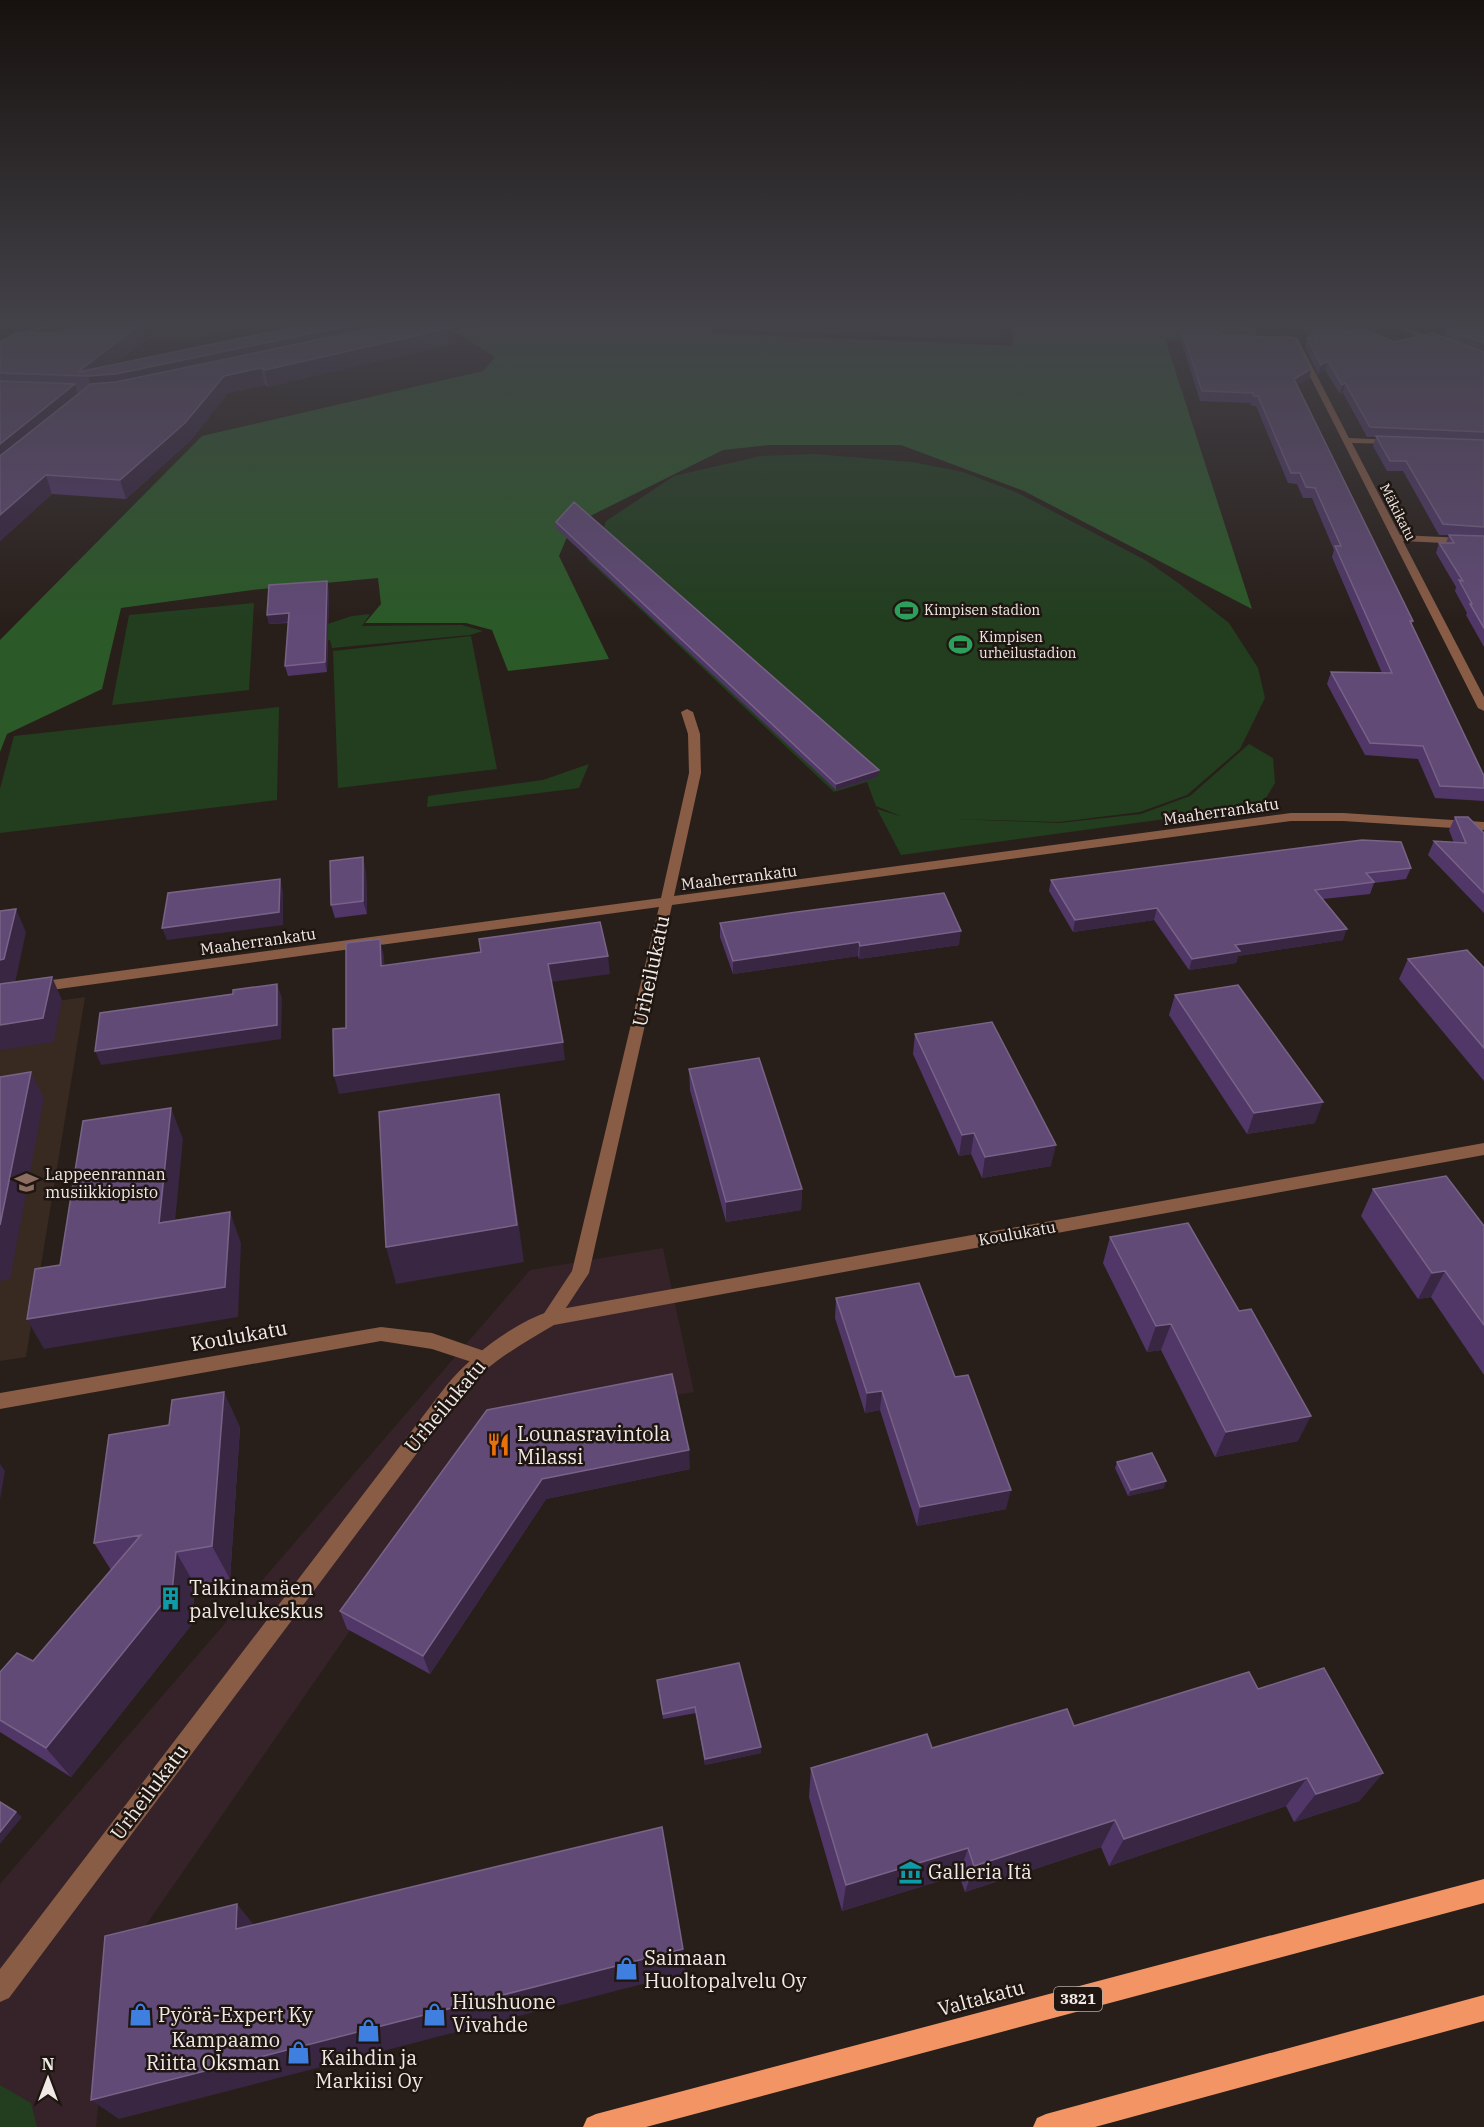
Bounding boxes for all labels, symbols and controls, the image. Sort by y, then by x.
street label: Mäkikatu [1376,480,1420,544]
sports icon: Kimpisen stadion [893,597,919,623]
place label: Kimpisen stadion [924,601,1040,619]
place label: Kimpisen urheilustadion [979,628,1077,662]
sports icon: Kimpisen urheilustadion [948,632,974,658]
street label: Maaherrankatu [1162,793,1280,829]
street label: Maaherrankatu [680,860,798,894]
street label: Urheilukatu [626,913,675,1029]
street label: Maaherrankatu [199,923,317,959]
place label: Lappeenrannan musiikkiopisto [45,1164,166,1202]
school or university icon: Lappeenrannan musiikkiopisto [14,1170,40,1196]
street label: Koulukatu [977,1216,1057,1250]
street label: Koulukatu [189,1314,289,1357]
street label: Urheilukatu [398,1354,491,1458]
place label: Lounasravintola Milassi [517,1420,671,1470]
restaurant icon: Lounasravintola Milassi [486,1432,512,1458]
place label: Taikinamäen palvelukeskus [189,1574,323,1624]
building icon: Taikinamäen palvelukeskus [158,1586,184,1612]
street label: Urheilukatu [104,1738,193,1845]
place label: Galleria Itä [928,1858,1032,1885]
museum icon: Galleria Itä [897,1859,923,1885]
place label: Saimaan Huoltopalvelu Oy [644,1944,807,1994]
shop icon: Saimaan Huoltopalvelu Oy [613,1956,639,1982]
street label: Valtakatu [935,1973,1027,2022]
road number: 3821 [1054,1987,1102,2011]
place label: Hiushuone Vivahde [452,1988,556,2038]
place label: Pyörä-Expert Ky [158,2001,313,2028]
shop icon: Hiushuone Vivahde [421,2001,447,2027]
shop icon: Pyörä-Expert Ky [127,2002,153,2028]
shop icon: Kaihdin ja Markiisi Oy [356,2018,382,2044]
place label: Kampaamo Riitta Oksman [146,2026,280,2076]
shop icon: Kampaamo Riitta Oksman [285,2039,311,2065]
place label: Kaihdin ja Markiisi Oy [315,2044,423,2094]
north arrow [18,2049,78,2109]
text: N [42,2054,54,2074]

